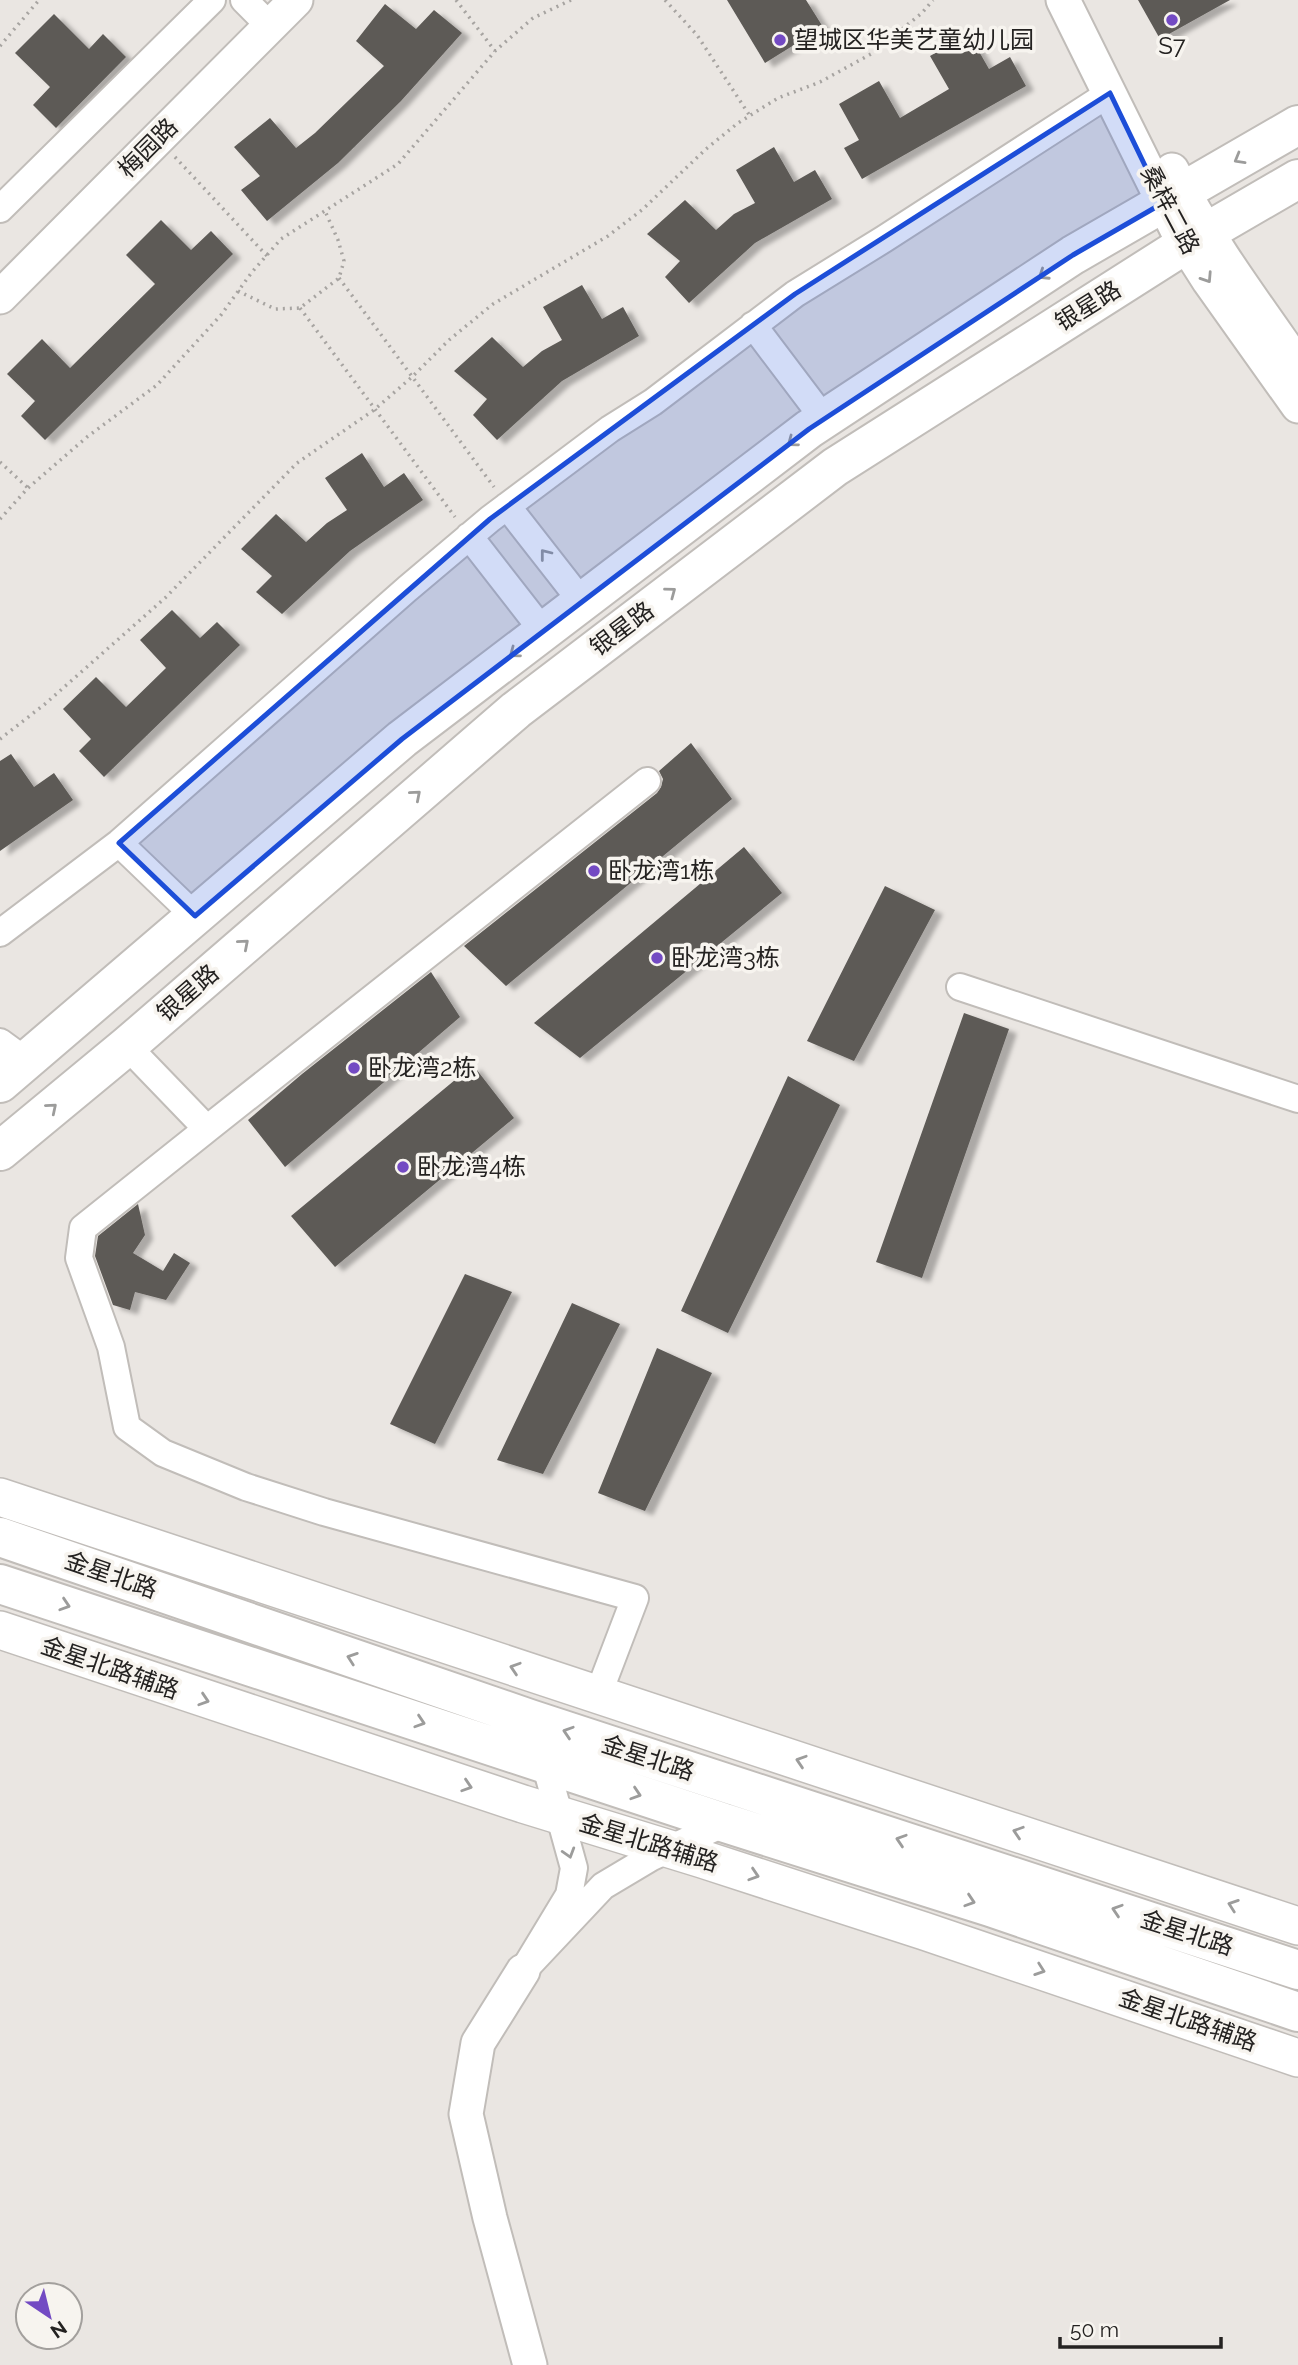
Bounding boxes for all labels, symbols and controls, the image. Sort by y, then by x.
marker: S7 [1164,12,1180,28]
place label: 望城区华美艺童幼儿园 [794,25,1034,54]
place label: S7 [1158,31,1186,60]
marker: 望城区华美艺童幼儿园 [772,32,788,48]
street label: 梅园路 [112,112,183,183]
one-way arrow [1234,151,1246,164]
street label: 桑梓二路 [1135,161,1206,259]
one-way arrow [1038,266,1051,279]
one-way arrow [1199,270,1212,283]
street label: 银星路 [1050,274,1126,337]
one-way arrow [788,433,800,446]
one-way arrow [540,549,553,562]
one-way arrow [663,588,675,601]
street label: 银星路 [584,595,659,662]
one-way arrow [509,645,522,658]
one-way arrow [408,791,421,803]
place label: 卧龙湾1栋 [608,856,714,885]
marker: 卧龙湾1栋 [586,863,602,879]
one-way arrow [236,940,249,952]
place label: 卧龙湾3栋 [671,943,780,972]
marker: 卧龙湾3栋 [649,950,665,966]
street label: 银星路 [151,958,224,1027]
place label: 卧龙湾2栋 [368,1053,477,1082]
marker: 卧龙湾2栋 [346,1060,362,1076]
one-way arrow [44,1104,57,1116]
place label: 卧龙湾4栋 [417,1152,526,1181]
marker: 卧龙湾4栋 [395,1159,411,1175]
street label: 金星北路 [61,1545,161,1604]
one-way arrow [58,1597,70,1611]
street label: 金星北路辅路 [37,1630,183,1705]
one-way arrow [347,1652,359,1667]
one-way arrow [510,1662,522,1676]
one-way arrow [197,1691,209,1706]
one-way arrow [414,1714,426,1729]
one-way arrow [562,1726,574,1740]
street label: 金星北路 [598,1729,698,1786]
one-way arrow [796,1755,808,1770]
one-way arrow [460,1777,472,1792]
one-way arrow [630,1786,642,1800]
street label: 金星北路辅路 [576,1808,722,1877]
one-way arrow [1012,1826,1024,1841]
one-way arrow [895,1834,907,1848]
one-way arrow [561,1847,576,1859]
one-way arrow [748,1867,760,1882]
one-way arrow [963,1892,975,1907]
one-way arrow [1228,1899,1240,1913]
one-way arrow [1111,1904,1124,1918]
street label: 金星北路 [1137,1904,1237,1961]
one-way arrow [1033,1962,1045,1976]
street label: 金星北路辅路 [1115,1982,1261,2057]
north arrow [14,2281,84,2351]
scale bar [1060,2306,1221,2350]
text: N [47,2317,71,2343]
text: 50 m [1070,2317,1119,2342]

